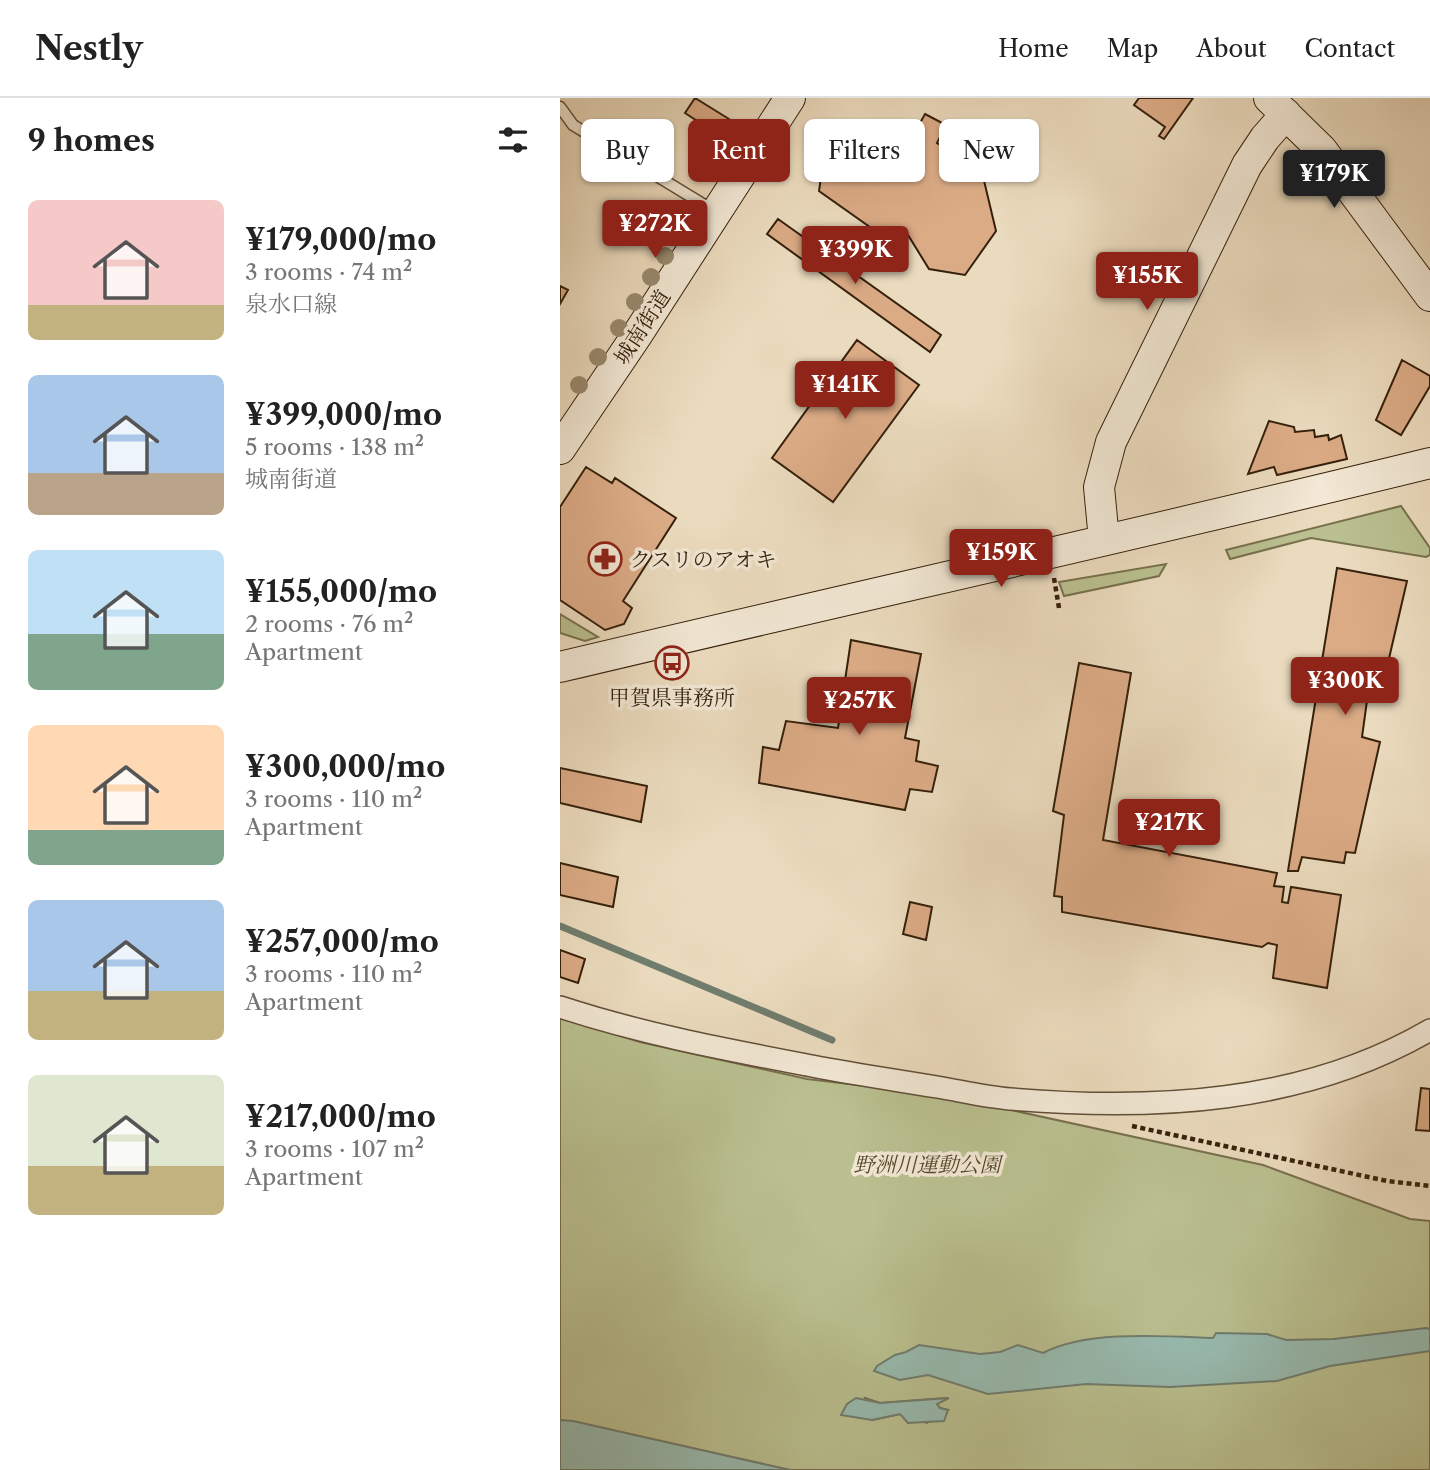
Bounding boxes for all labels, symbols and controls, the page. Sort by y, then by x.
text: Nestly [35,28,143,69]
text: Home [998,34,1069,63]
text: Map [1107,34,1158,63]
text: About [1196,34,1267,63]
text: Contact [1305,34,1395,63]
chip: Buy [581,119,674,182]
chip: Rent [688,119,790,182]
chip: Filters [804,119,925,182]
chip: New [939,119,1039,182]
icon: filters [494,121,532,159]
text: 9 homes [28,122,155,159]
pin: ¥179K [1285,150,1383,210]
text: ¥179K [1299,159,1369,187]
pin: ¥272K [606,200,704,260]
text: ¥272K [618,209,692,237]
text: ¥179,000/mo [245,221,436,258]
pin: ¥399K [806,226,904,286]
icon: home [84,228,168,312]
text: ¥399K [818,235,892,263]
pin: ¥155K [1098,252,1196,312]
text: 3 rooms · 74 m² [245,258,412,286]
text: ¥155K [1112,261,1182,289]
street label: 城南街道 [609,285,675,369]
text: 泉水口線 [245,290,337,318]
pin: ¥141K [796,362,894,421]
text: ¥141K [811,370,879,398]
text: ¥399,000/mo [245,396,442,433]
icon: home [84,403,168,487]
text: 5 rooms · 138 m² [245,433,424,461]
text: 城南街道 [245,465,337,493]
pin: ¥159K [952,530,1050,589]
text: ¥159K [966,538,1036,566]
pharmacy icon: クスリのアオキ [586,540,624,578]
place label: クスリのアオキ [630,547,777,572]
text: ¥155,000/mo [245,573,437,610]
icon: home [84,578,168,662]
text: 2 rooms · 76 m² [245,610,413,638]
text: Apartment [245,638,363,666]
bus stop icon: 甲賀県事務所 [653,644,691,682]
pin: ¥300K [1296,658,1394,717]
text: ¥300K [1307,666,1383,694]
pin: ¥257K [810,678,908,737]
place label: 甲賀県事務所 [609,685,735,710]
text: ¥257K [823,686,895,714]
text: ¥300,000/mo [245,748,445,785]
icon: home [84,753,168,837]
text: 3 rooms · 110 m² [245,785,422,813]
pin: ¥217K [1120,800,1218,859]
text: ¥217K [1134,808,1204,836]
text: Apartment [245,813,363,841]
text: ¥257,000/mo [245,923,439,960]
icon: home [84,928,168,1012]
text: 3 rooms · 110 m² [245,960,422,988]
text: Apartment [245,988,363,1016]
text: ¥217,000/mo [245,1098,436,1135]
icon: home [84,1103,168,1187]
text: 3 rooms · 107 m² [245,1135,424,1163]
park label: 野洲川運動公園 [854,1152,1003,1177]
text: Apartment [245,1163,363,1191]

